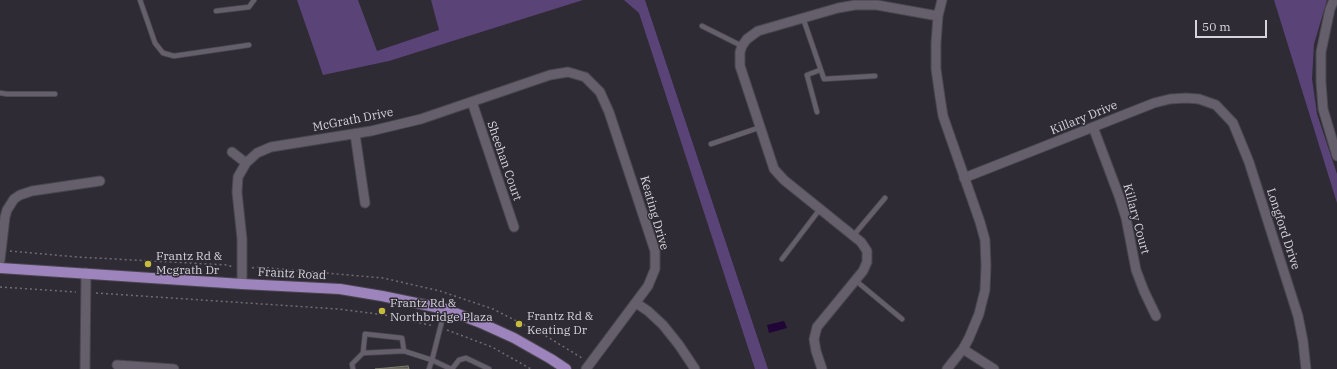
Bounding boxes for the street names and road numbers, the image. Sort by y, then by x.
street label: Killary Drive [1048,98,1120,138]
street label: McGrath Drive [311,105,395,135]
street label: Sheehan Court [484,119,524,203]
street label: Keating Drive [637,174,671,252]
street label: Killary Court [1120,182,1152,256]
street label: Longford Drive [1263,187,1303,271]
street label: Frantz Road [257,265,327,283]

